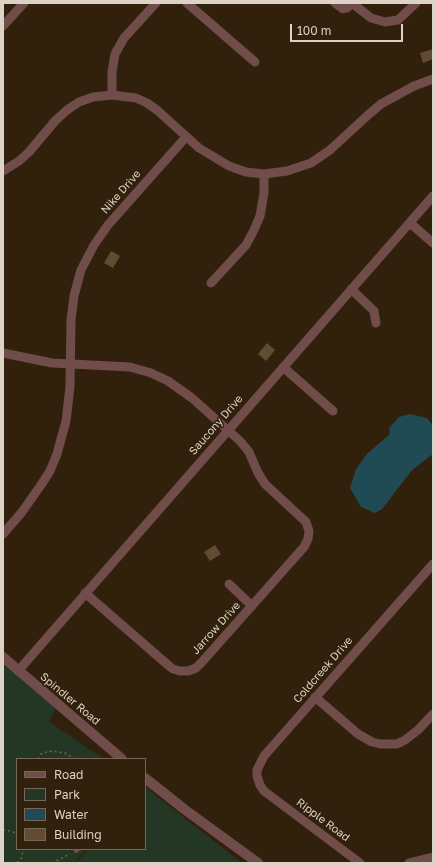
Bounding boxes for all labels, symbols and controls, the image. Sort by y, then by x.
scale bar [292,16,405,42]
text: 100 m [297,23,331,38]
street label: Nike Drive [98,167,144,217]
street label: Saucony Drive [186,392,246,458]
street label: Jarrow Drive [189,599,243,657]
street label: Coldcreek Drive [291,634,355,706]
street label: Spindler Road [37,670,103,728]
legend [16,758,146,850]
text: Road [54,767,83,782]
text: Park [54,787,80,802]
street label: Ripple Road [294,796,352,844]
text: Water [54,807,88,822]
text: Building [54,827,102,842]

